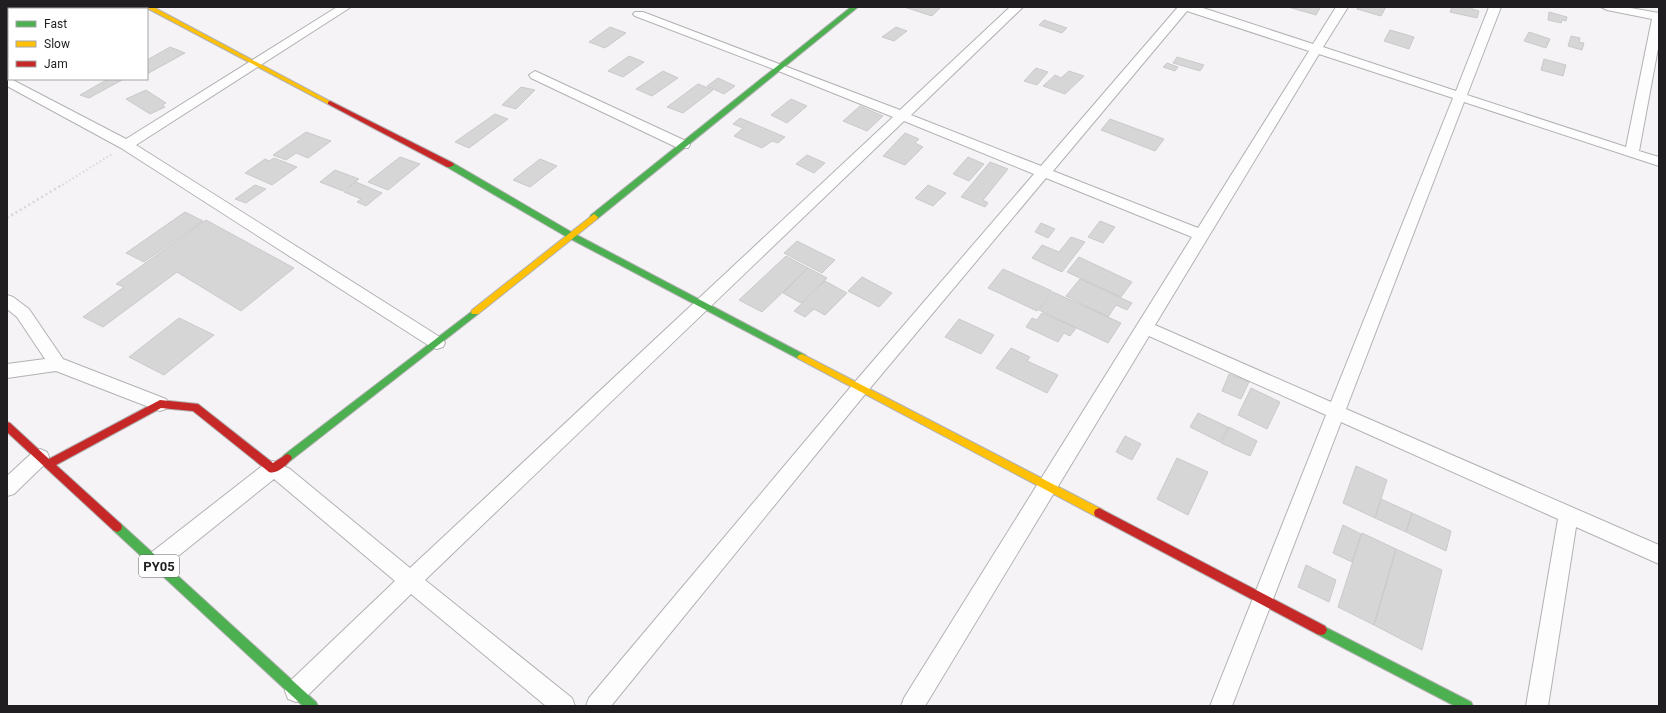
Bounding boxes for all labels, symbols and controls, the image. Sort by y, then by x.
legend [8,8,148,80]
text: Fast [44,17,67,31]
text: Slow [44,37,70,51]
text: Jam [44,57,68,71]
road number: PY05 [139,555,179,577]

